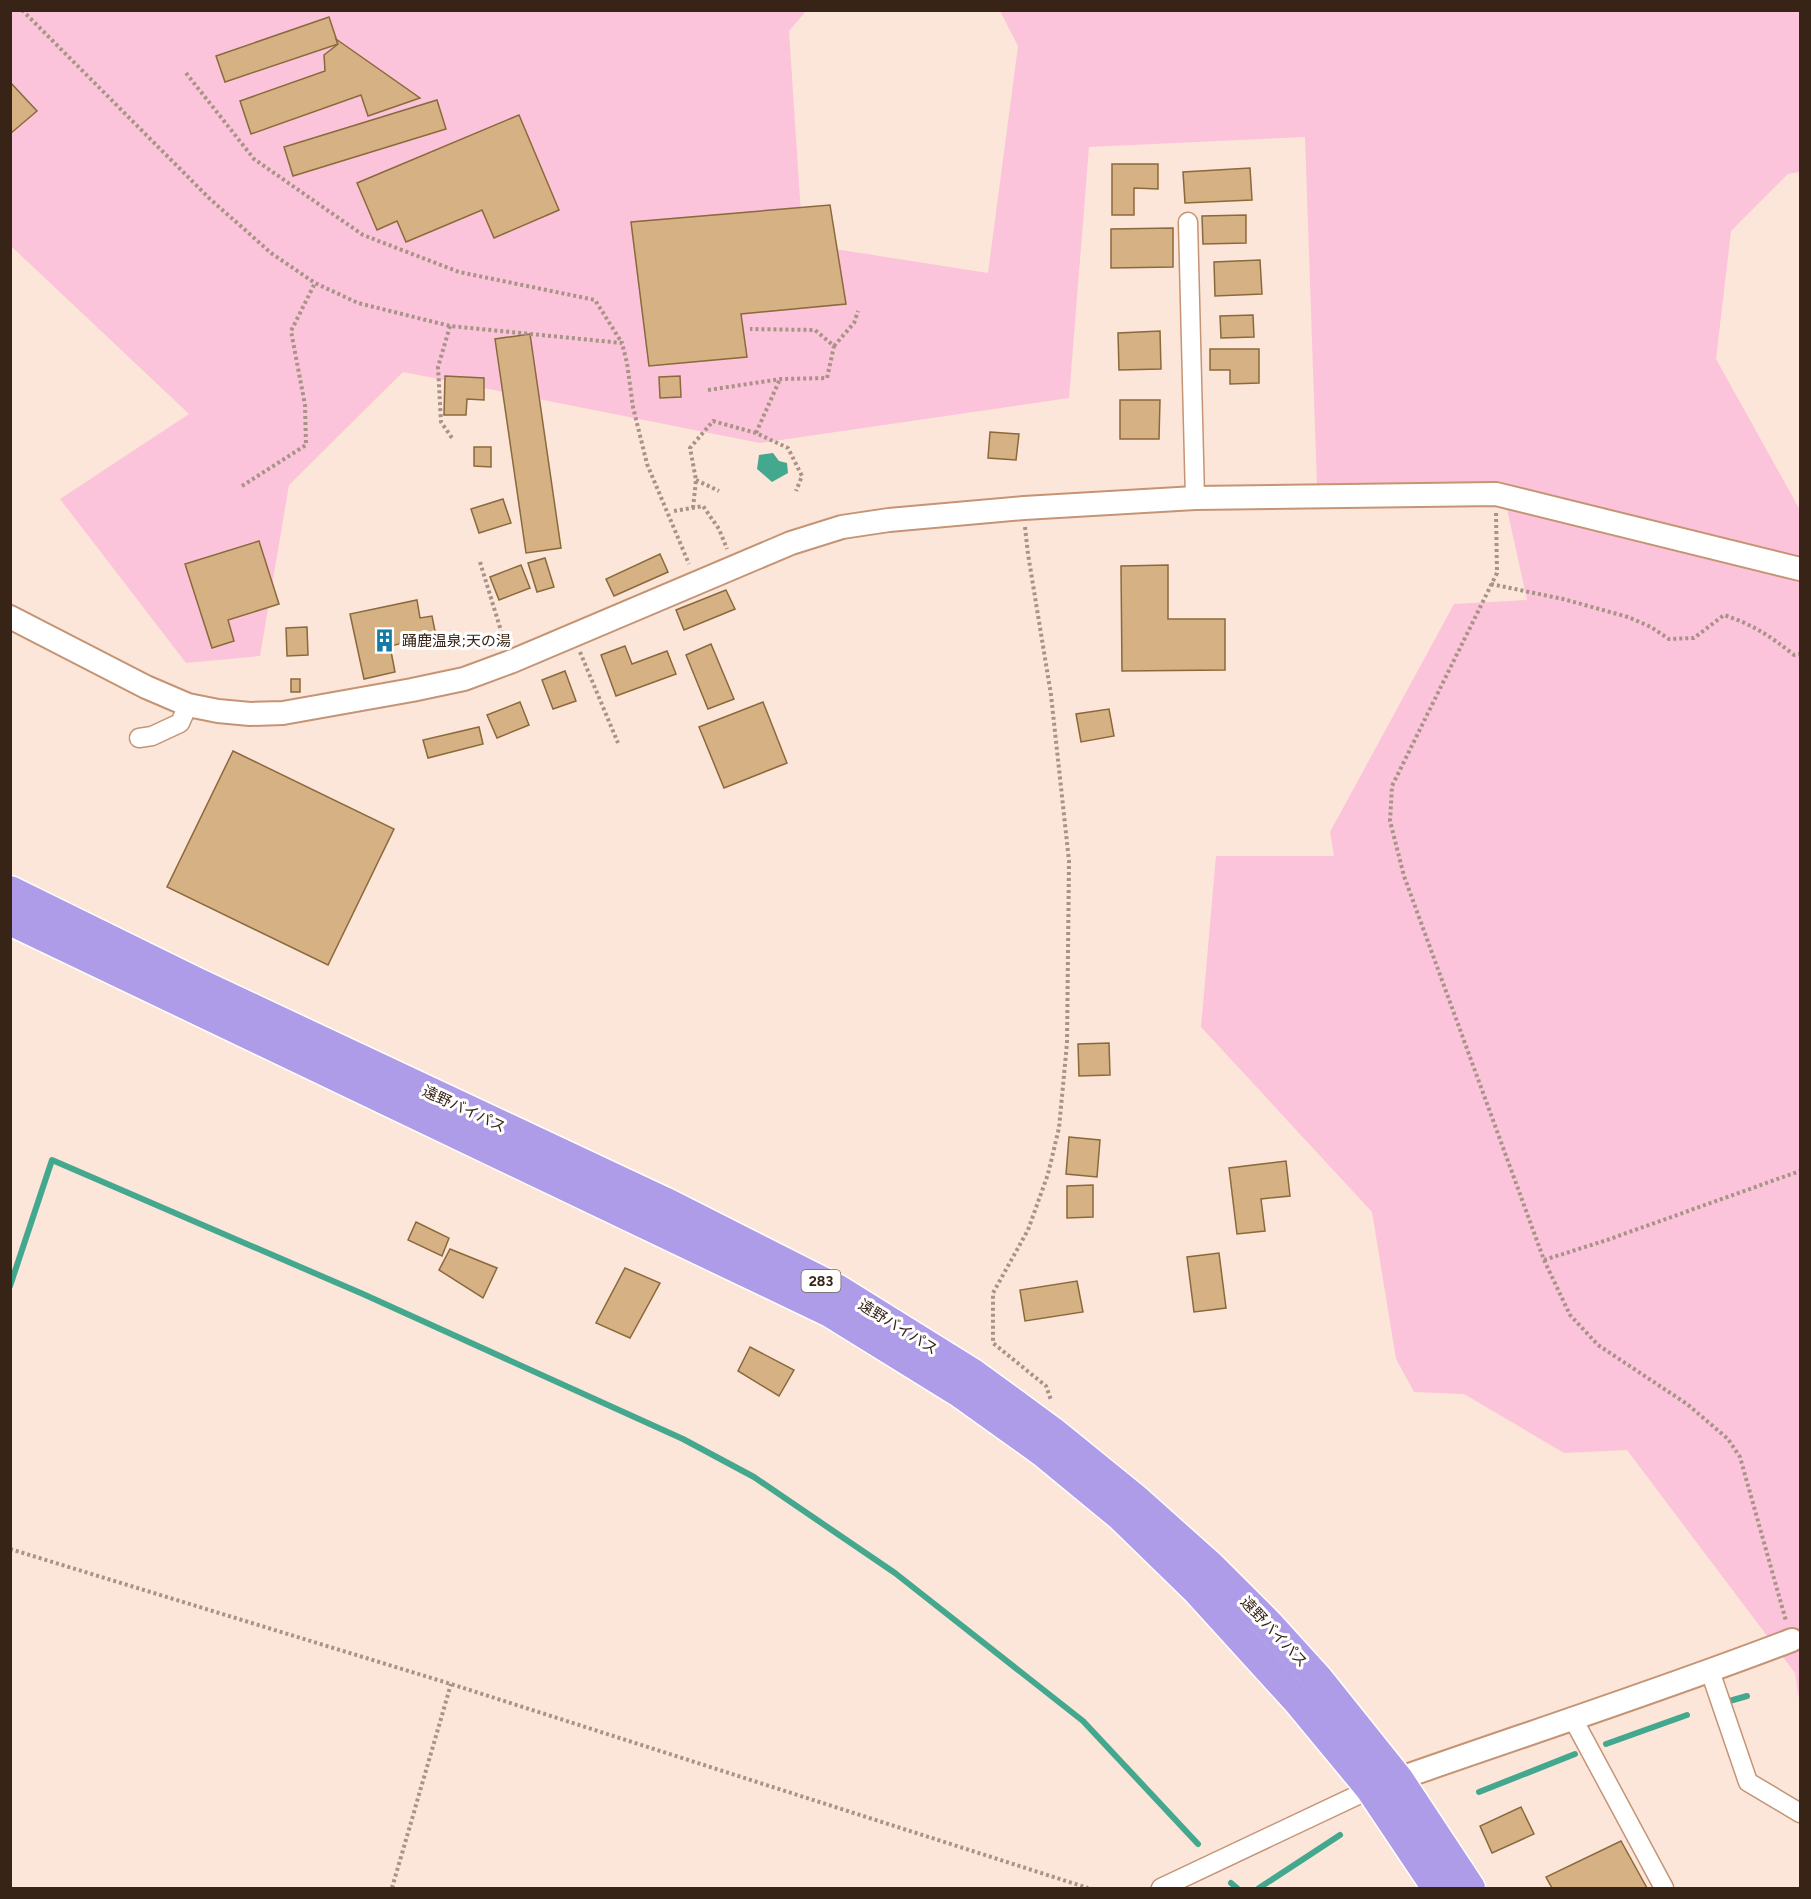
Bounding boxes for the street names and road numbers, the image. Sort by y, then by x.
street label: 遠野バイパス [420,1082,508,1136]
road number: 283 [802,1270,840,1292]
street label: 遠野バイパス [855,1296,941,1358]
street label: 遠野バイパス [1237,1593,1311,1671]

